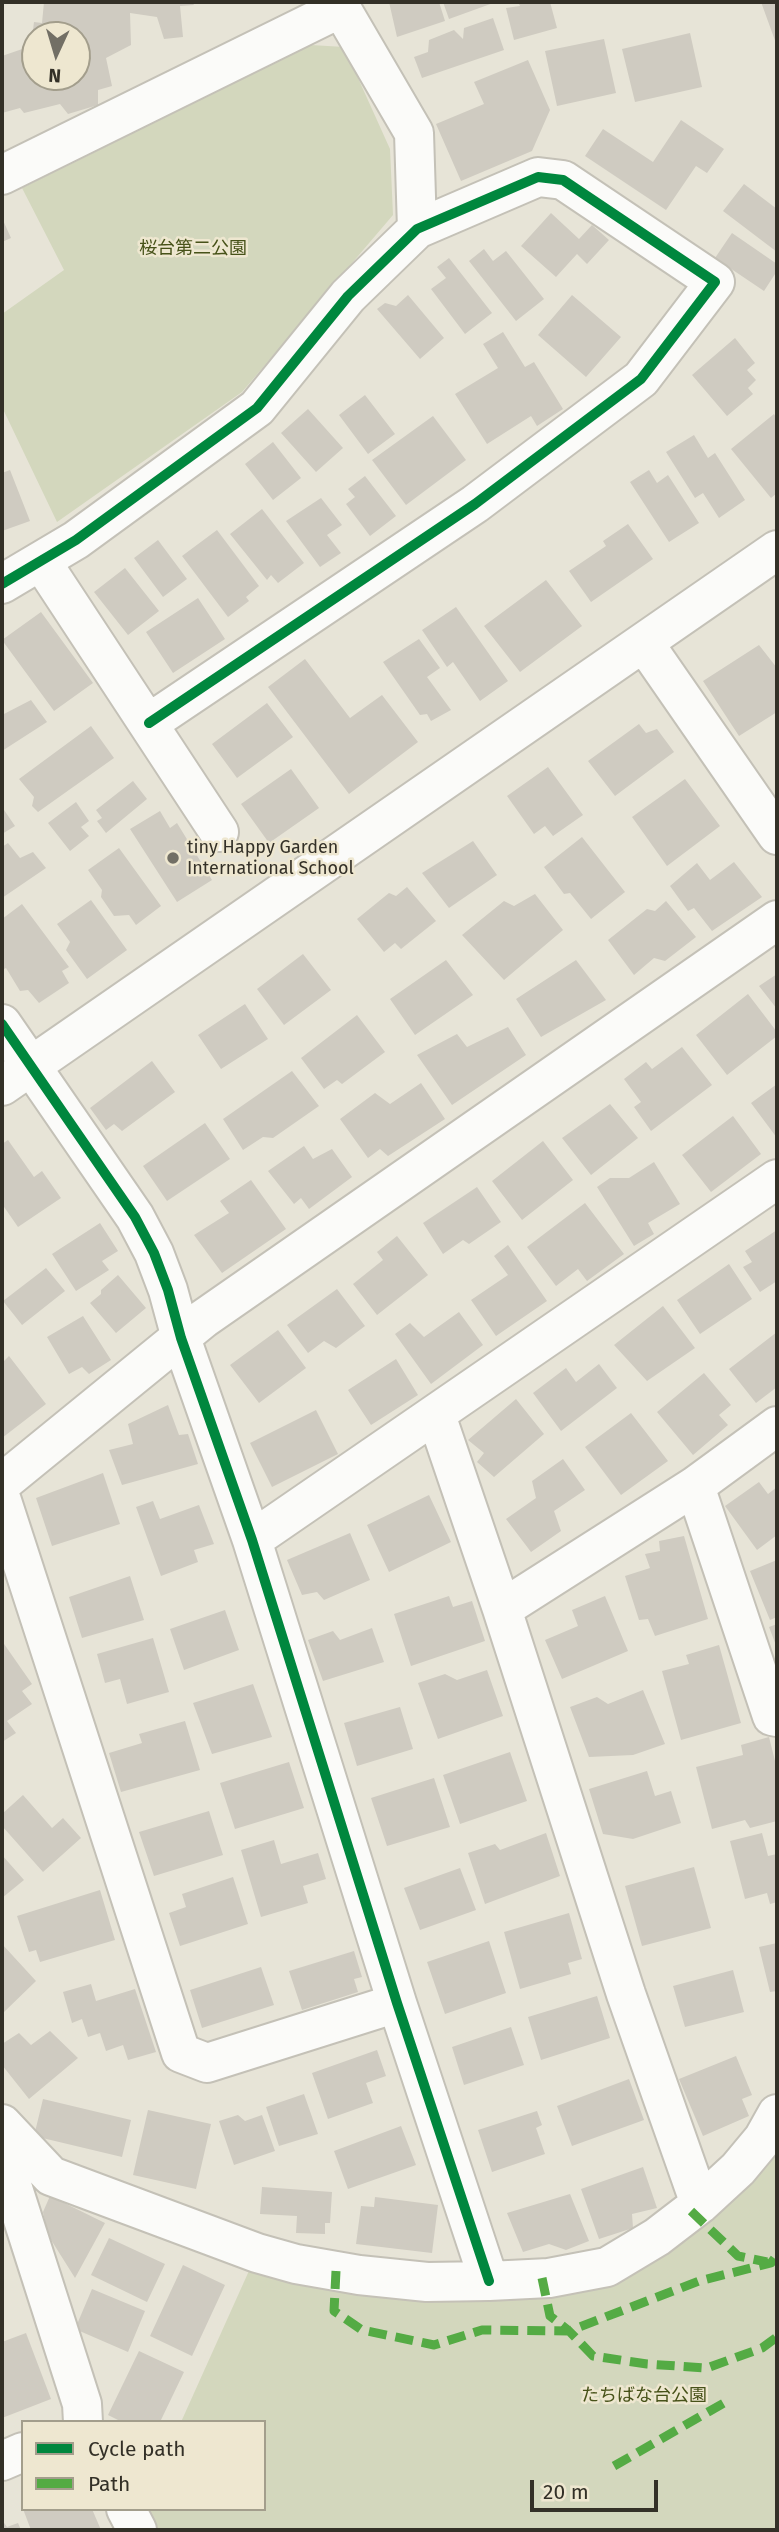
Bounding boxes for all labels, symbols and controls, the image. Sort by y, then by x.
north arrow [21,21,91,91]
text: N [48,64,62,87]
park label: 桜台第二公園 [139,238,247,260]
place label: tiny Happy Garden International School [187,837,354,880]
marker: tiny Happy Garden International School [165,850,181,866]
park label: たちばな台公園 [581,2385,707,2407]
legend [21,2420,266,2511]
text: Cycle path [88,2436,186,2462]
scale bar [534,2466,662,2510]
text: Path [88,2471,130,2497]
text: 20 m [543,2479,589,2505]

